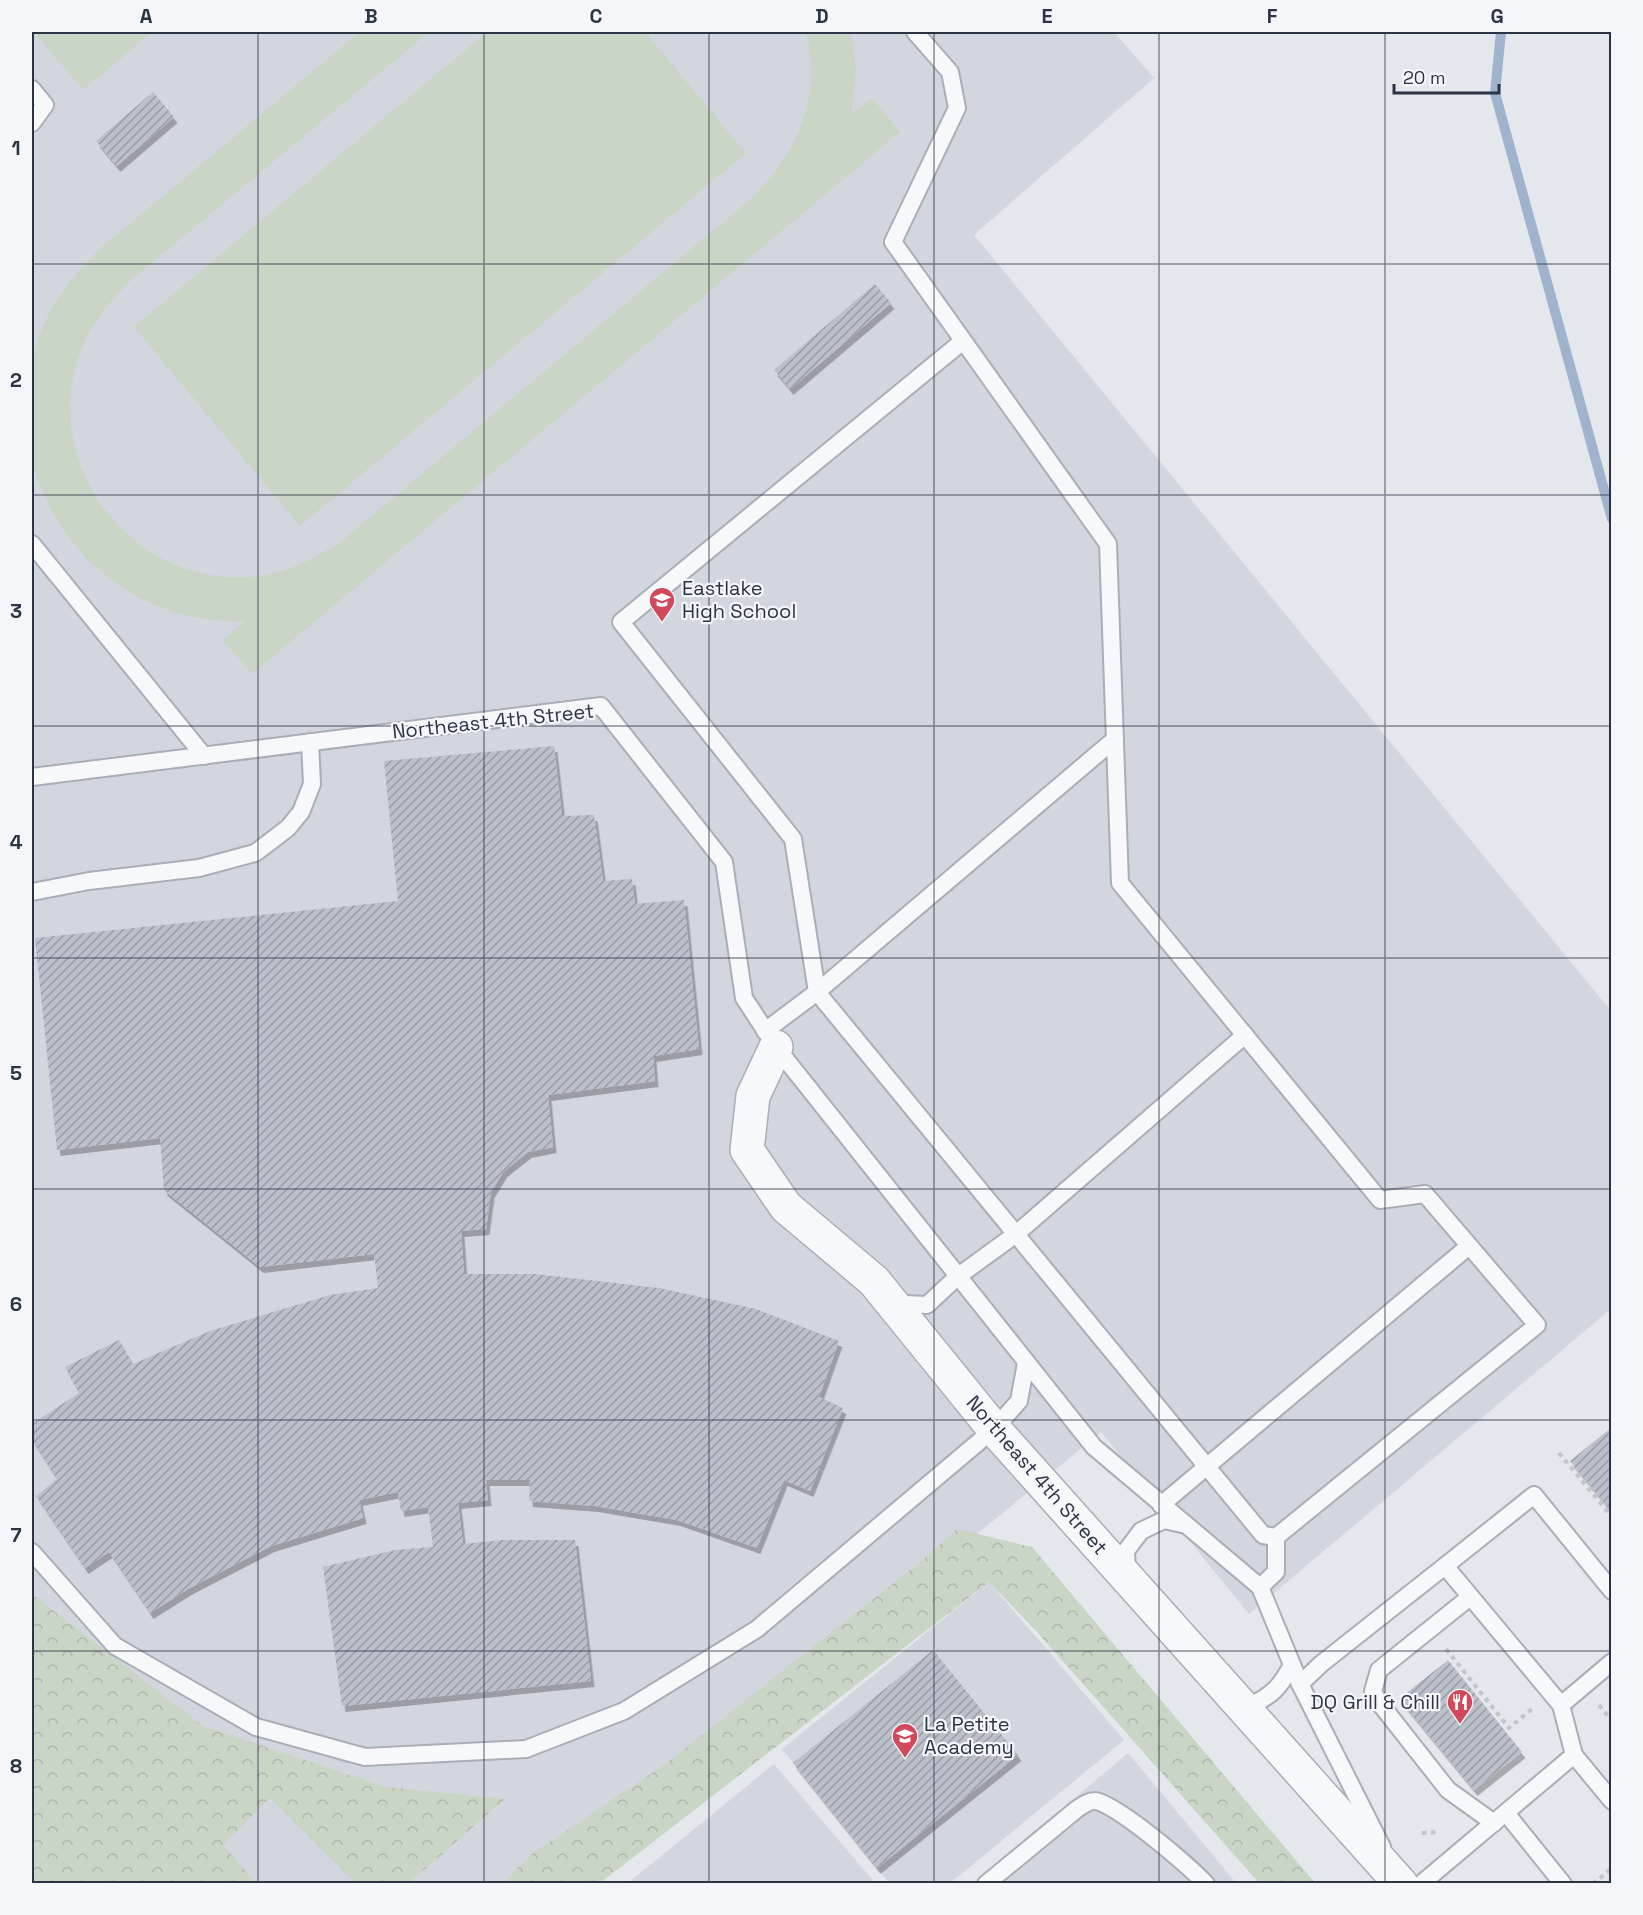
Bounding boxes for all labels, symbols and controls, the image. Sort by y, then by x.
text: A [140,3,153,29]
text: B [364,3,378,29]
text: C [590,3,603,29]
text: D [815,3,829,29]
text: E [1041,3,1053,29]
text: F [1267,3,1278,29]
text: G [1490,3,1504,29]
scale bar [1394,57,1499,95]
text: 20 m [1403,66,1446,89]
text: 1 [11,135,21,161]
text: 2 [10,367,22,393]
place label: Eastlake High School [682,575,796,624]
school or university icon: Eastlake High School [647,585,677,623]
text: 3 [10,598,22,624]
street label: Northeast 4th Street [391,697,595,745]
text: 4 [10,829,23,855]
text: 5 [10,1060,22,1086]
text: 6 [10,1291,22,1317]
street label: Northeast 4th Street [961,1390,1113,1560]
text: 7 [10,1522,22,1548]
restaurant icon: DQ Grill & Chill [1445,1687,1475,1725]
place label: DQ Grill & Chill [1311,1689,1440,1715]
place label: La Petite Academy [924,1711,1014,1760]
school or university icon: La Petite Academy [890,1721,920,1759]
text: 8 [10,1753,22,1779]

